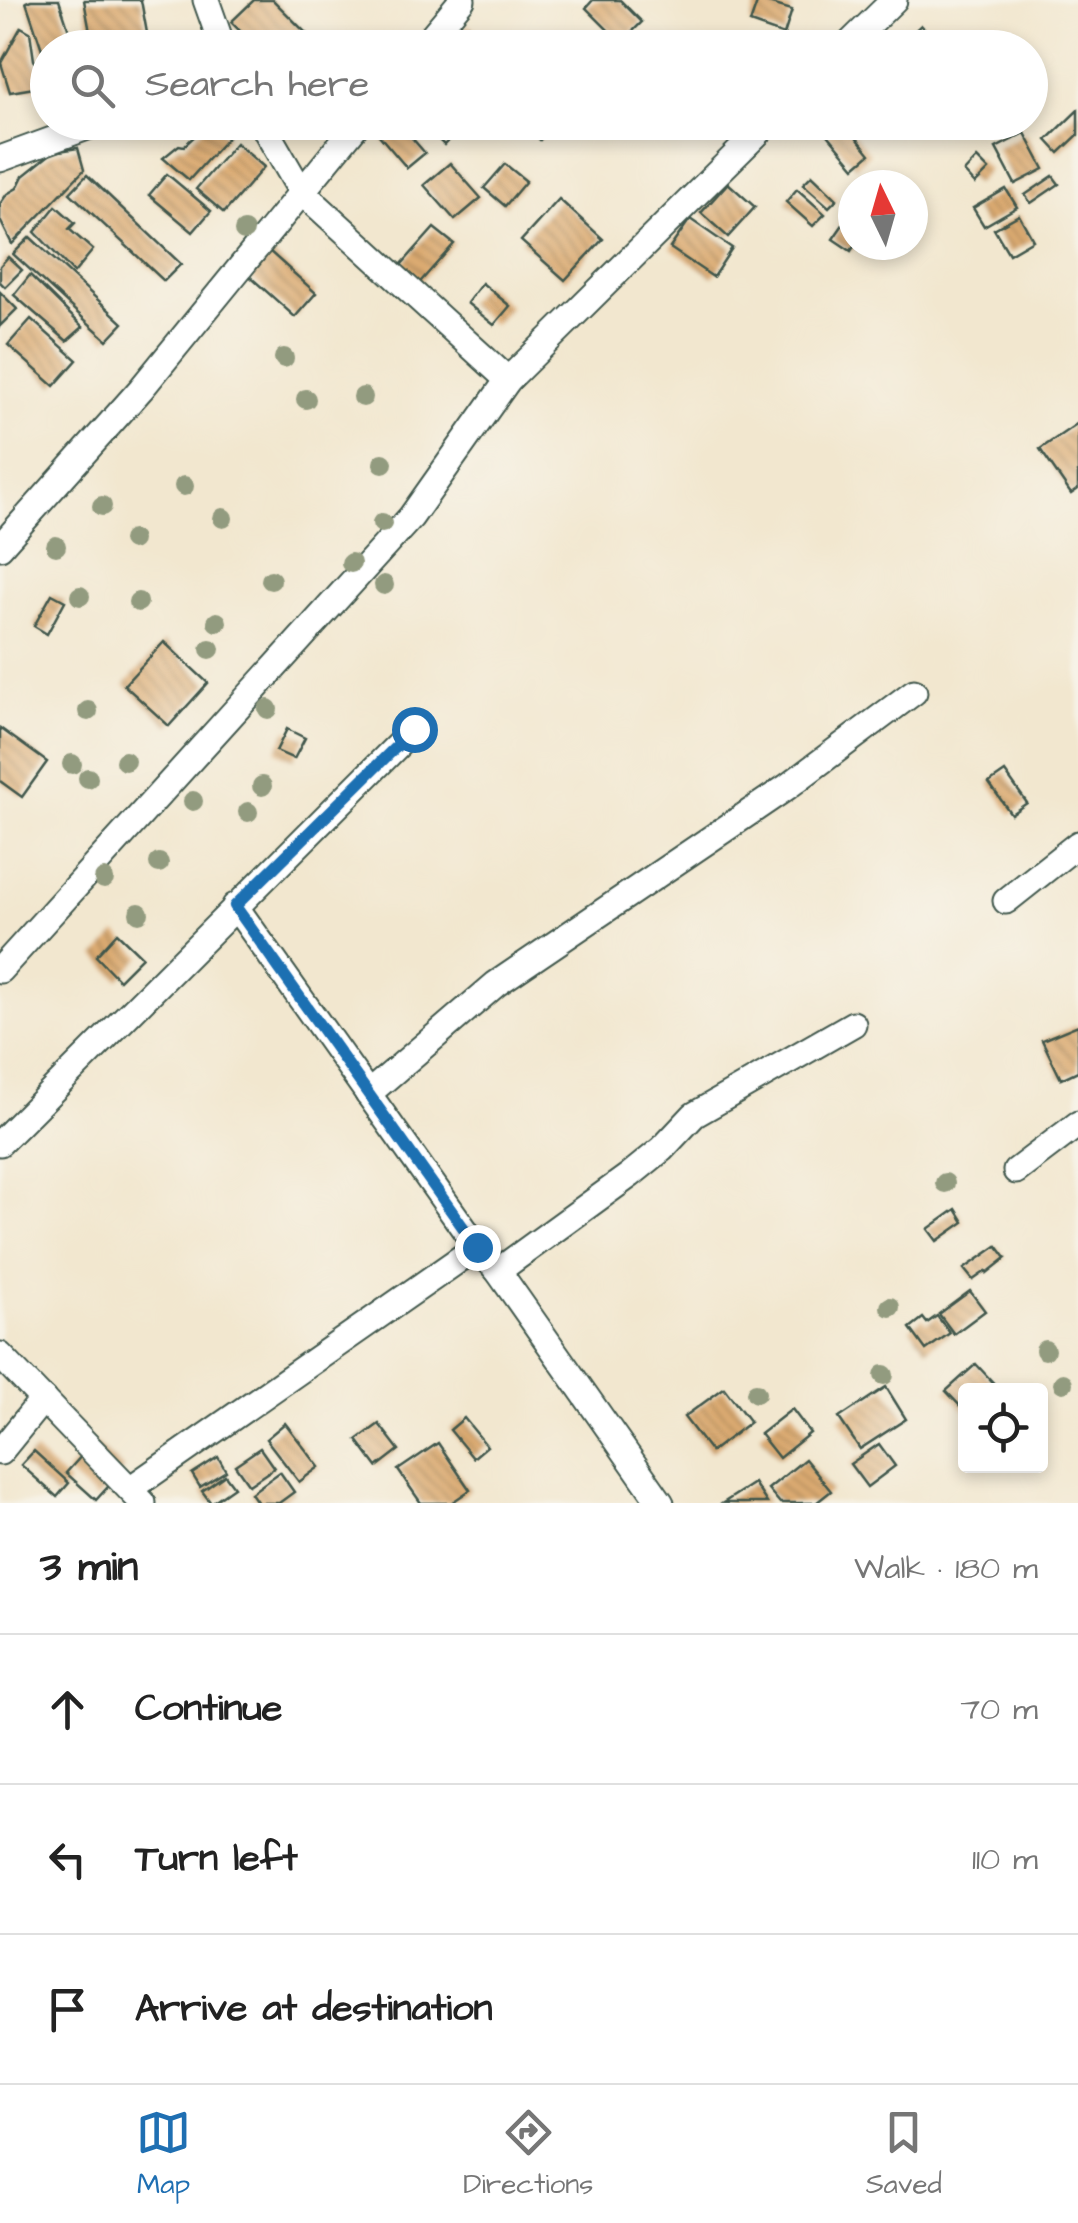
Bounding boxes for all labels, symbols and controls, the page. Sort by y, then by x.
search box [30,30,1048,140]
icon: search [65,58,120,113]
text: Search here [145,59,369,111]
north arrow [838,170,928,260]
route start [392,707,438,753]
route end [455,1225,501,1271]
map controls [958,1383,1048,1473]
button: locate [958,1383,1048,1473]
text: 3 min [40,1539,138,1597]
text: Walk · 180 m [854,1546,1038,1591]
icon: ahead [40,1682,95,1737]
text: Continue [135,1683,282,1735]
text: 70 m [960,1687,1038,1732]
icon: left [40,1832,95,1887]
text: Turn left [135,1833,298,1885]
text: 110 m [972,1837,1038,1882]
icon: arrive [40,1982,95,2037]
text: Arrive at destination [135,1983,492,2035]
tab: Map [136,2105,191,2204]
tab: Directions [463,2105,593,2204]
tab: Saved [866,2105,942,2204]

